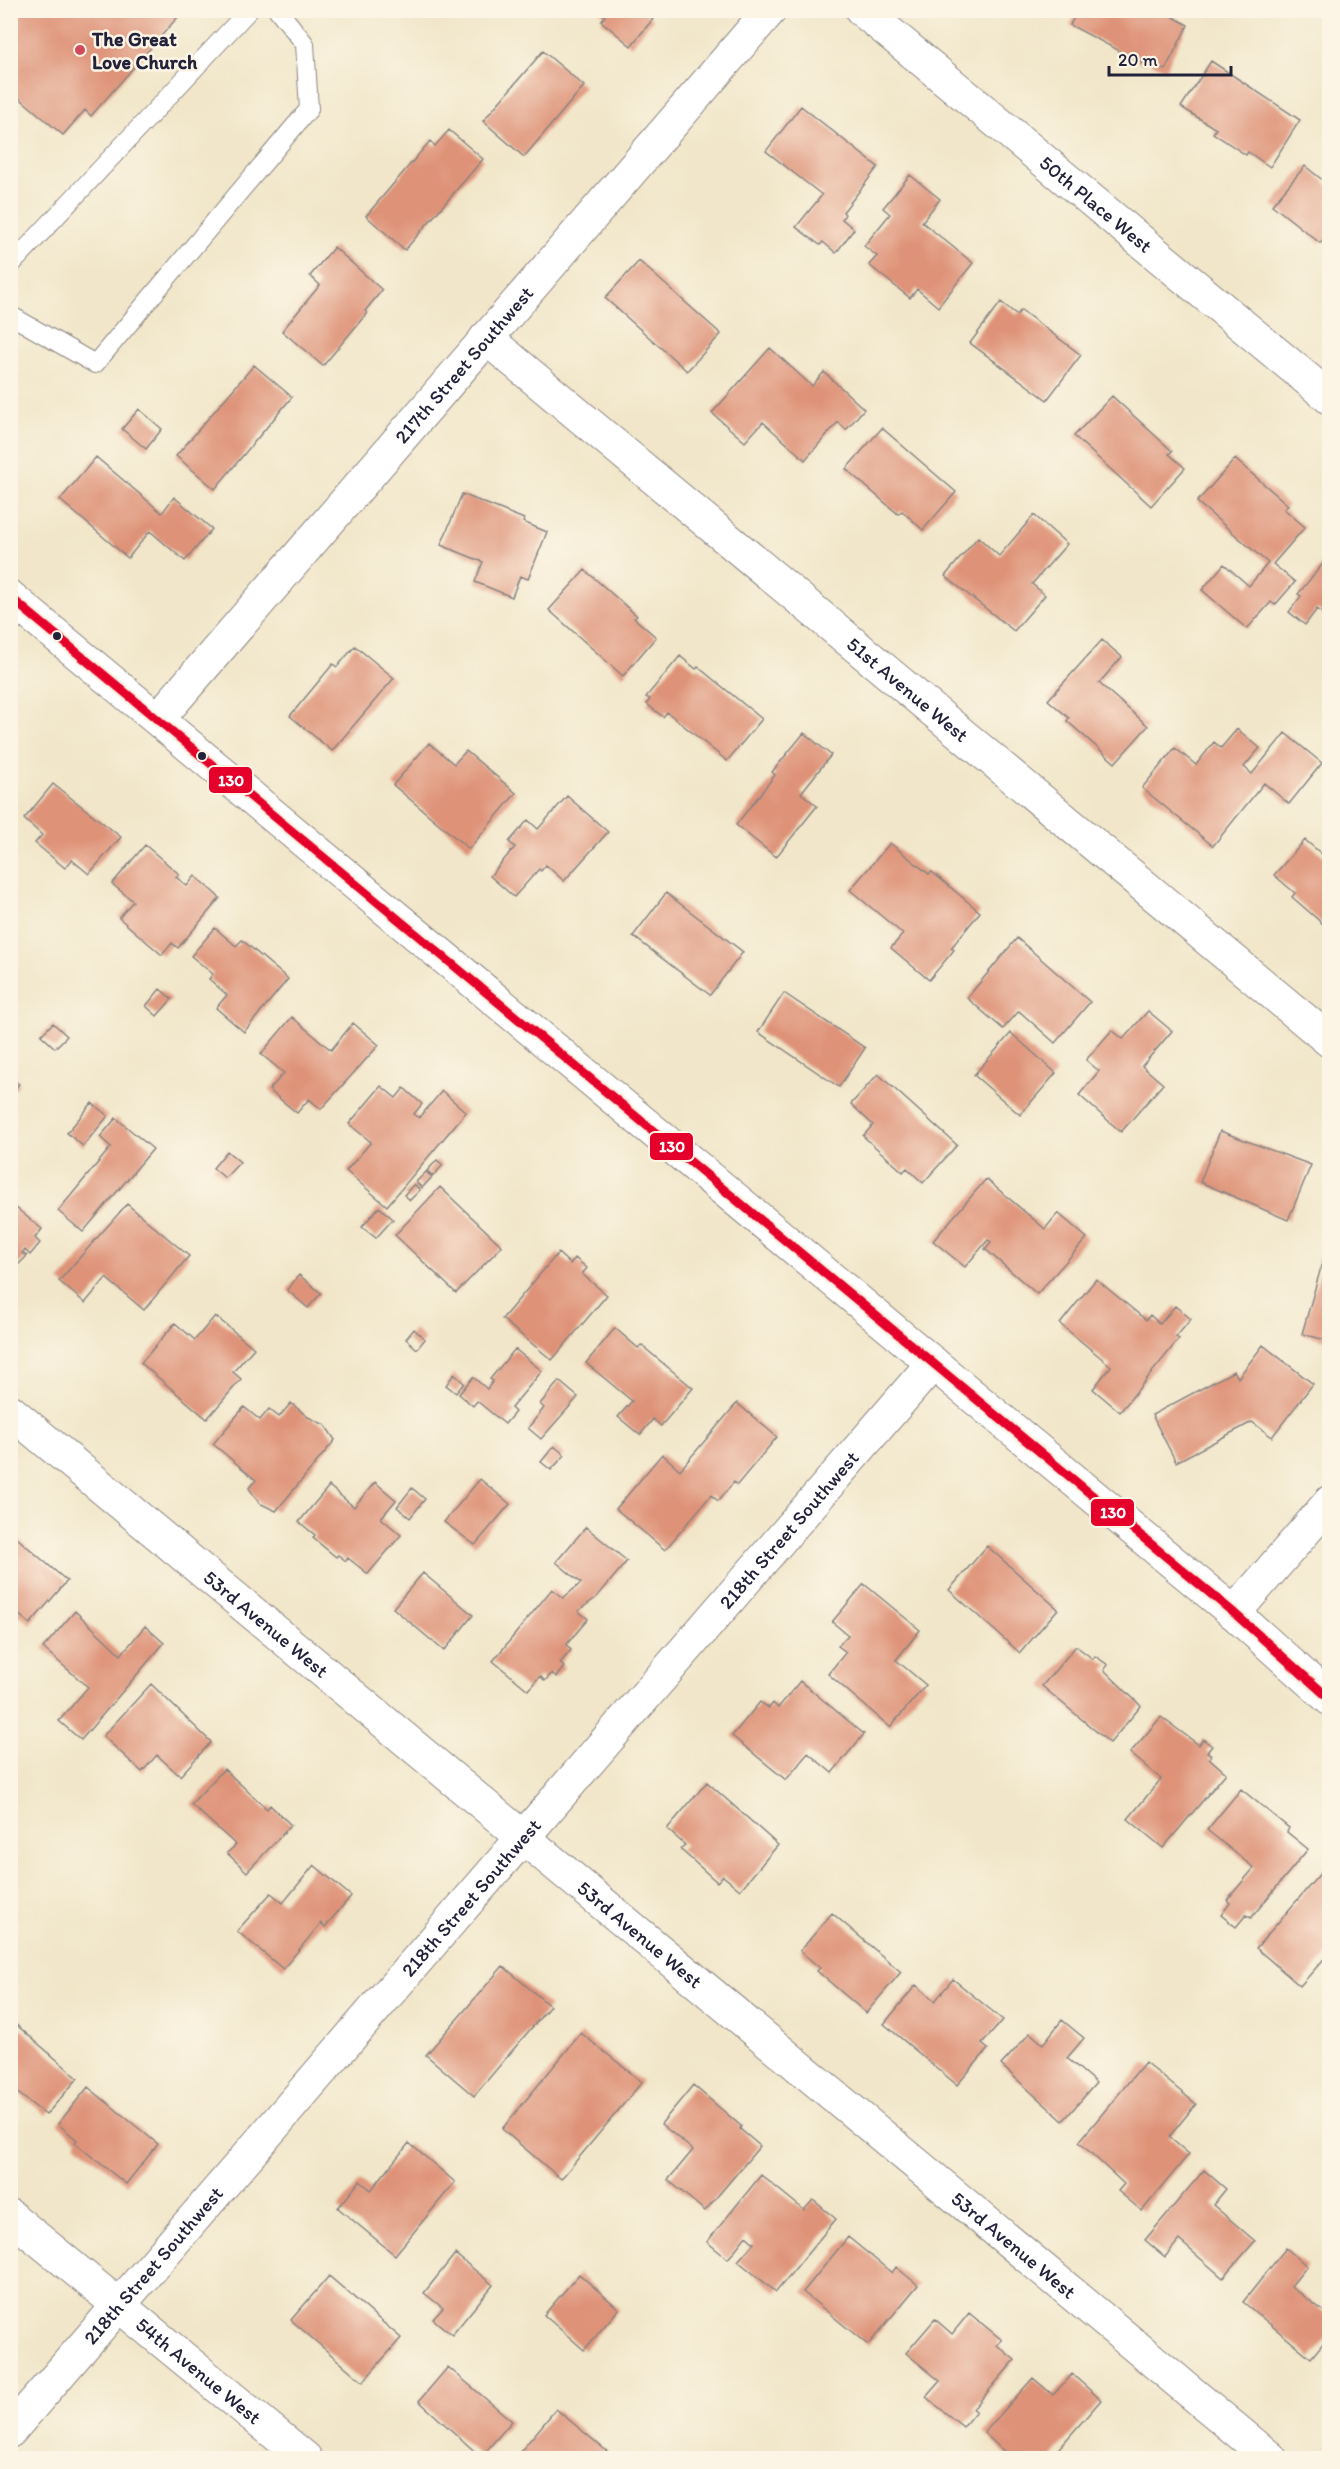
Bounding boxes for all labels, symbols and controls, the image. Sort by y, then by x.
place label: The Great Love Church [91,27,198,74]
scale bar [1109,39,1230,77]
marker: The Great Love Church [73,43,87,57]
text: 20 m [1118,49,1158,71]
street label: 50th Place West [1035,150,1157,258]
street label: 217th Street Southwest [389,281,538,448]
unlabelled marker [51,630,63,642]
street label: 51st Avenue West [842,632,974,747]
unlabelled marker [196,750,208,762]
line badge: 130 [208,766,253,794]
text: 130 [218,771,244,790]
line badge: 130 [649,1132,694,1161]
text: 130 [659,1137,685,1156]
street label: 218th Street Southwest [714,1446,864,1614]
line badge: 130 [1090,1498,1135,1527]
text: 130 [1100,1503,1126,1522]
street label: 53rd Avenue West [199,1565,333,1683]
street label: 218th Street Southwest [396,1814,546,1982]
street label: 53rd Avenue West [573,1876,707,1993]
street label: 218th Street Southwest [78,2181,228,2349]
street label: 53rd Avenue West [946,2186,1081,2304]
street label: 54th Avenue West [131,2312,266,2429]

